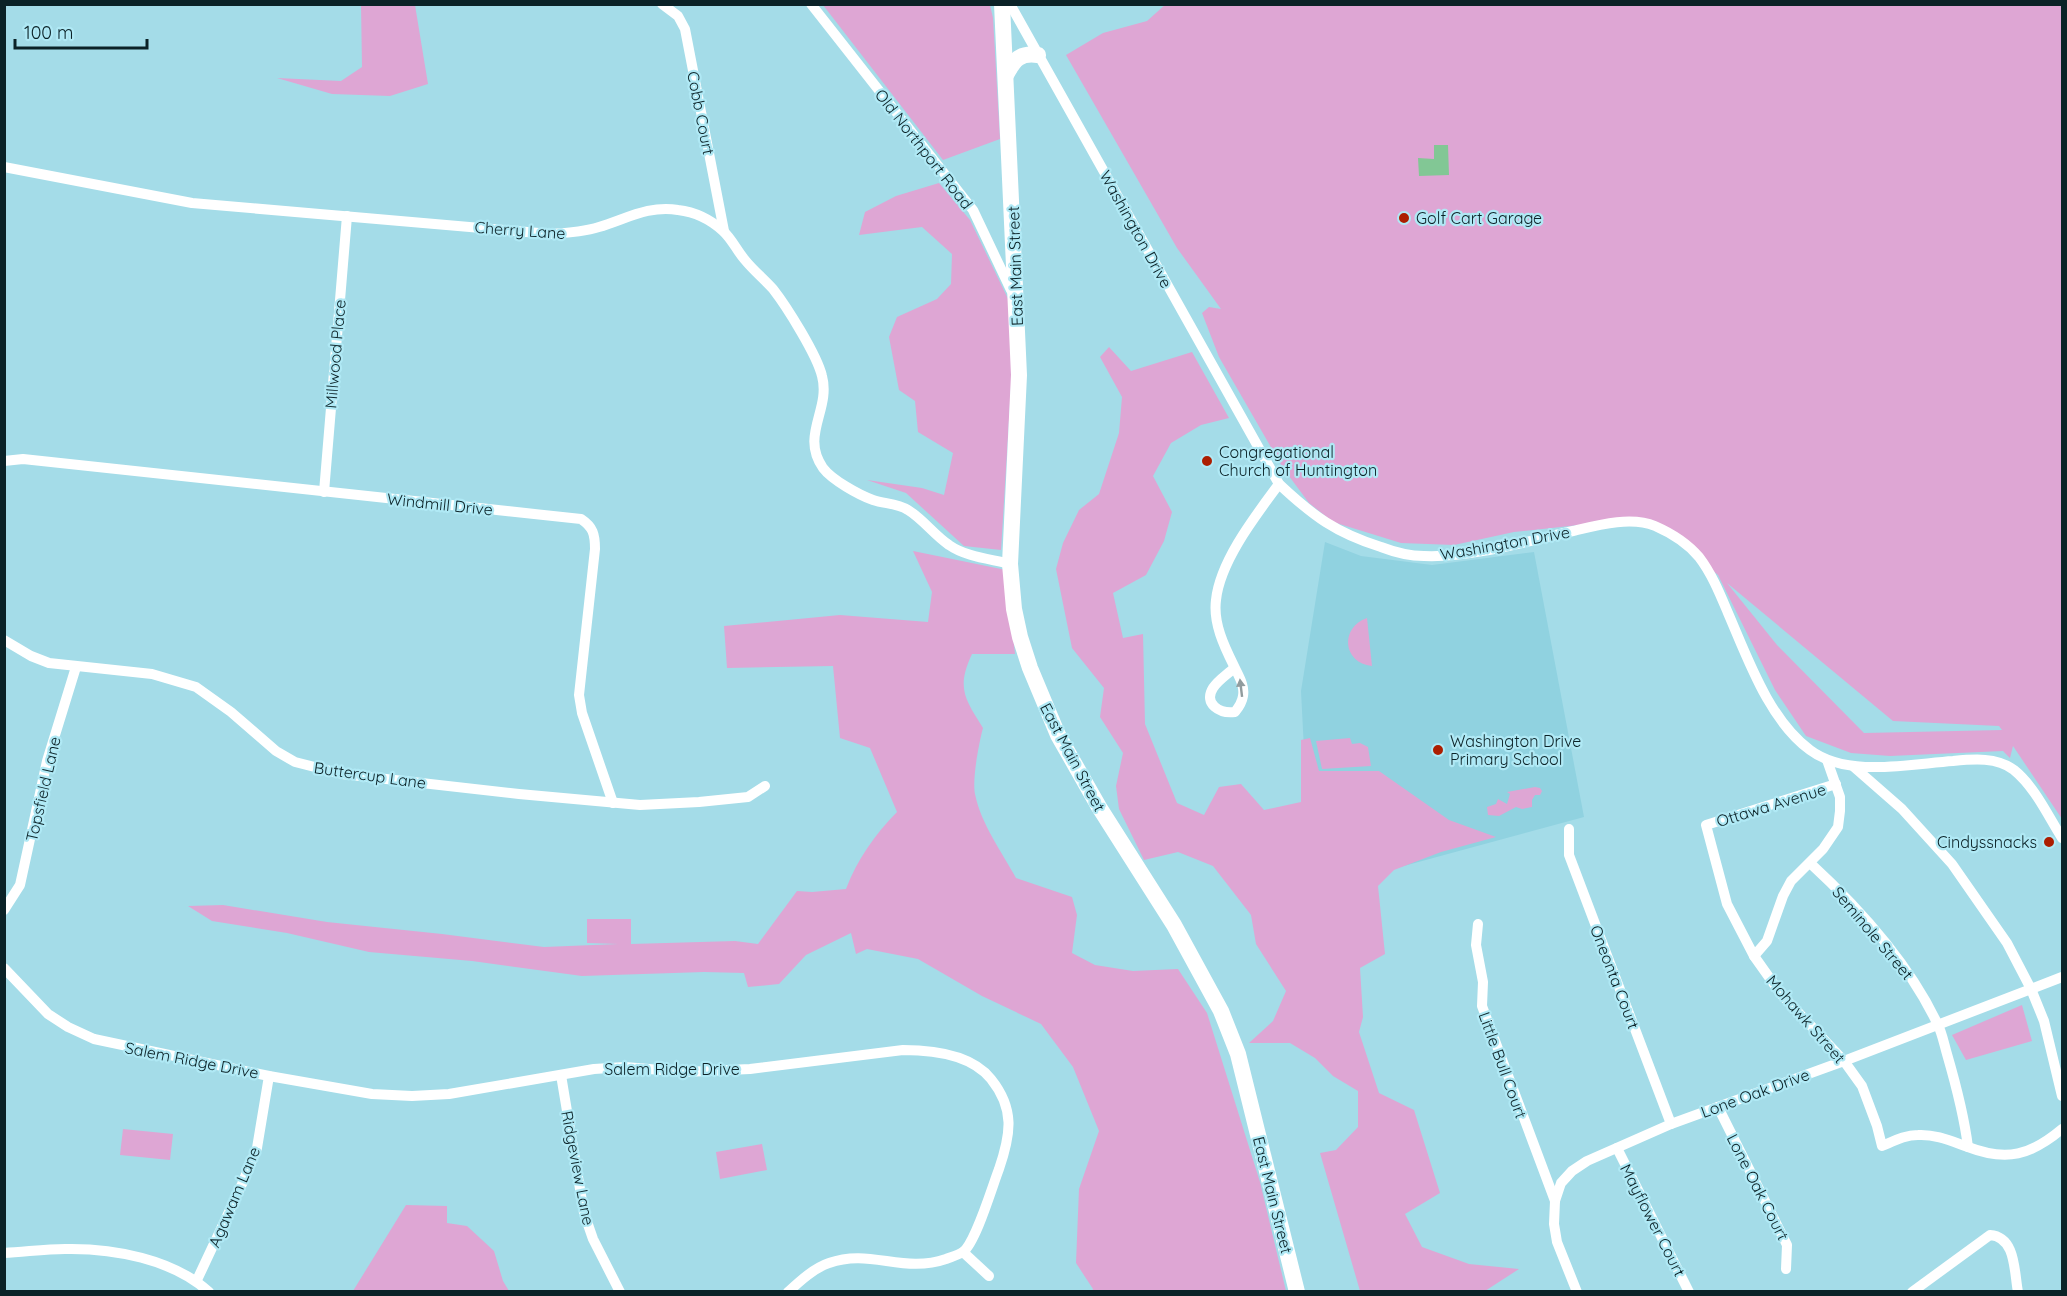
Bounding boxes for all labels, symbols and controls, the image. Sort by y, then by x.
scale bar [15,12,147,50]
text: 100 m [24,21,73,44]
street label: Cobb Court [683,70,719,156]
street label: Old Northport Road [871,85,977,213]
street label: Washington Drive [1095,167,1177,291]
street label: East Main Street [1003,206,1027,326]
place label: Golf Cart Garage [1416,208,1542,228]
marker: Golf Cart Garage [1397,211,1411,225]
street label: Cherry Lane [474,217,566,243]
street label: Millwood Place [320,299,350,409]
place label: Congregational Church of Huntington [1219,442,1377,480]
marker: Congregational Church of Huntington [1200,454,1214,468]
street label: Windmill Drive [386,489,494,519]
street label: Washington Drive [1439,522,1571,564]
one-way arrow [1237,678,1246,697]
street label: East Main Street [1036,699,1110,815]
place label: Washington Drive Primary School [1450,731,1581,769]
street label: Topsfield Lane [21,735,65,843]
marker: Washington Drive Primary School [1431,743,1445,757]
street label: Buttercup Lane [313,757,427,793]
street label: Ottawa Avenue [1714,779,1828,831]
place label: Cindyssnacks [1937,832,2037,852]
marker: Cindyssnacks [2042,835,2056,849]
street label: Seminole Street [1828,882,1918,984]
street label: Oneonta Court [1586,922,1644,1032]
street label: Mohawk Street [1762,971,1850,1067]
street label: Little Bull Court [1474,1009,1532,1121]
street label: Salem Ridge Drive [124,1037,260,1083]
street label: Salem Ridge Drive [604,1059,740,1079]
street label: Lone Oak Drive [1698,1064,1812,1122]
street label: Ridgeview Lane [557,1109,599,1227]
street label: Lone Oak Court [1723,1131,1793,1243]
street label: East Main Street [1249,1134,1297,1256]
street label: Agawam Lane [204,1144,264,1250]
street label: Mayflower Court [1616,1160,1690,1280]

